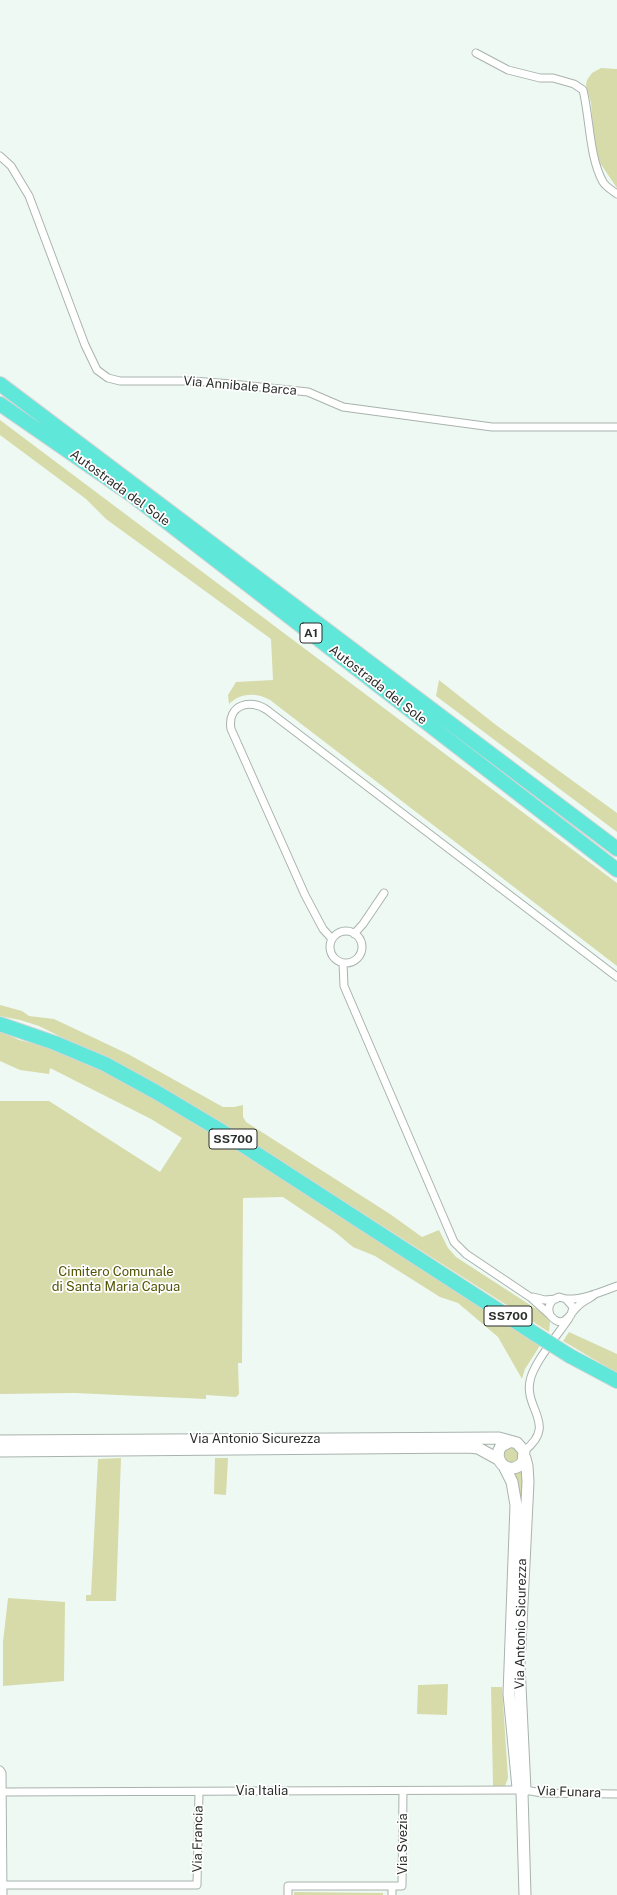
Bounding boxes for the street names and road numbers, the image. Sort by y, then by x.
street label: Via Annibale Barca [183,373,297,399]
street label: Autostrada del Sole [67,447,173,529]
road number: A1 [300,623,322,643]
street label: Autostrada del Sole [326,642,430,728]
road number: SS700 [209,1129,257,1149]
road number: SS700 [484,1306,532,1326]
street label: Via Antonio Sicurezza [190,1431,320,1447]
street label: Via Antonio Sicurezza [512,1558,530,1690]
street label: Via Italia [236,1783,288,1799]
street label: Via Funara [537,1783,601,1801]
street label: Via Francia [190,1805,206,1873]
street label: Via Svezia [395,1813,411,1875]

